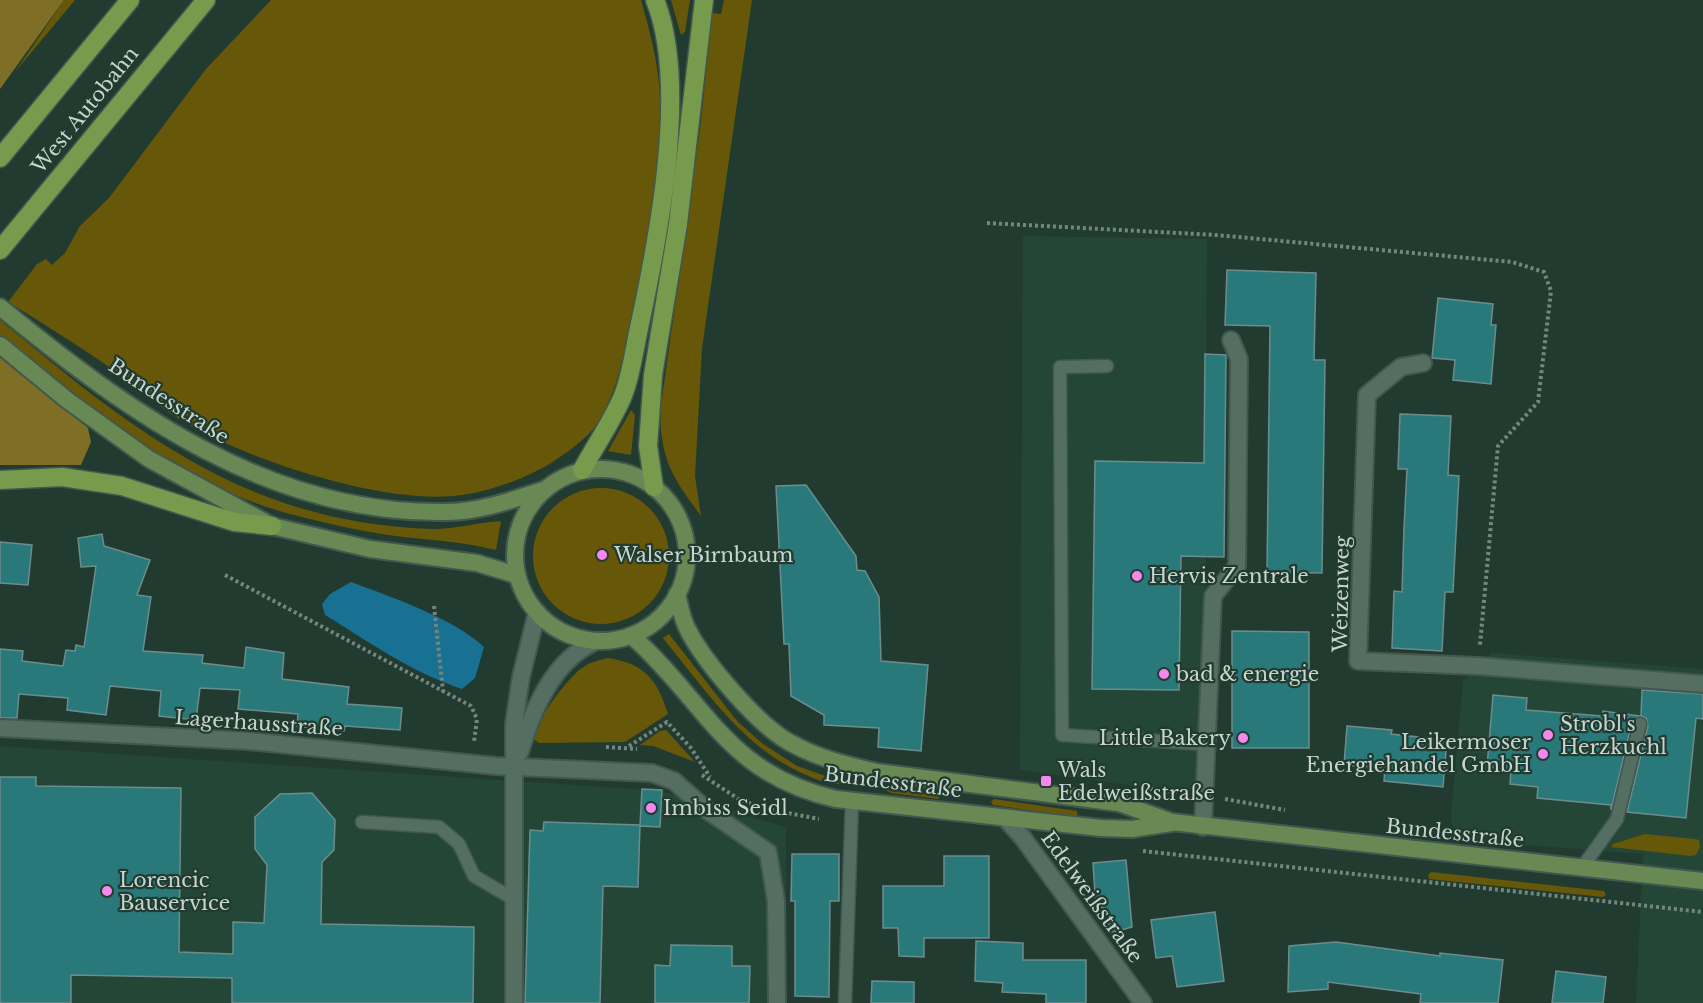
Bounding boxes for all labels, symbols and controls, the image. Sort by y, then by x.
street label: West Autobahn [26,42,144,179]
street label: Bundesstraße [104,353,234,449]
street label: Weizenweg [1328,535,1354,653]
place label: Walser Birnbaum [613,543,794,567]
marker: Walser Birnbaum [595,548,609,562]
place label: Hervis Zentrale [1149,564,1309,588]
marker: Hervis Zentrale [1130,569,1144,583]
place label: bad & energie [1175,662,1319,686]
marker: bad & energie [1157,667,1171,681]
street label: Lagerhausstraße [174,705,344,741]
place label: Strobl's Herzkuchl [1560,712,1667,759]
place label: Little Bakery [1099,726,1231,750]
marker: Strobl's Herzkuchl [1541,728,1555,742]
place label: Leikermoser Energiehandel GmbH [1306,730,1531,777]
marker: Little Bakery [1236,731,1250,745]
marker: Leikermoser Energiehandel GmbH [1536,747,1550,761]
place label: Wals Edelweißstraße [1057,758,1215,805]
street label: Bundesstraße [823,762,963,802]
marker: Wals Edelweißstraße [1039,774,1053,788]
place label: Imbiss Seidl [663,796,788,820]
marker: Imbiss Seidl [644,801,658,815]
street label: Bundesstraße [1385,814,1525,852]
street label: Edelweißstraße [1036,826,1148,968]
place label: Lorencic Bauservice [119,868,230,915]
marker: Lorencic Bauservice [100,884,114,898]

